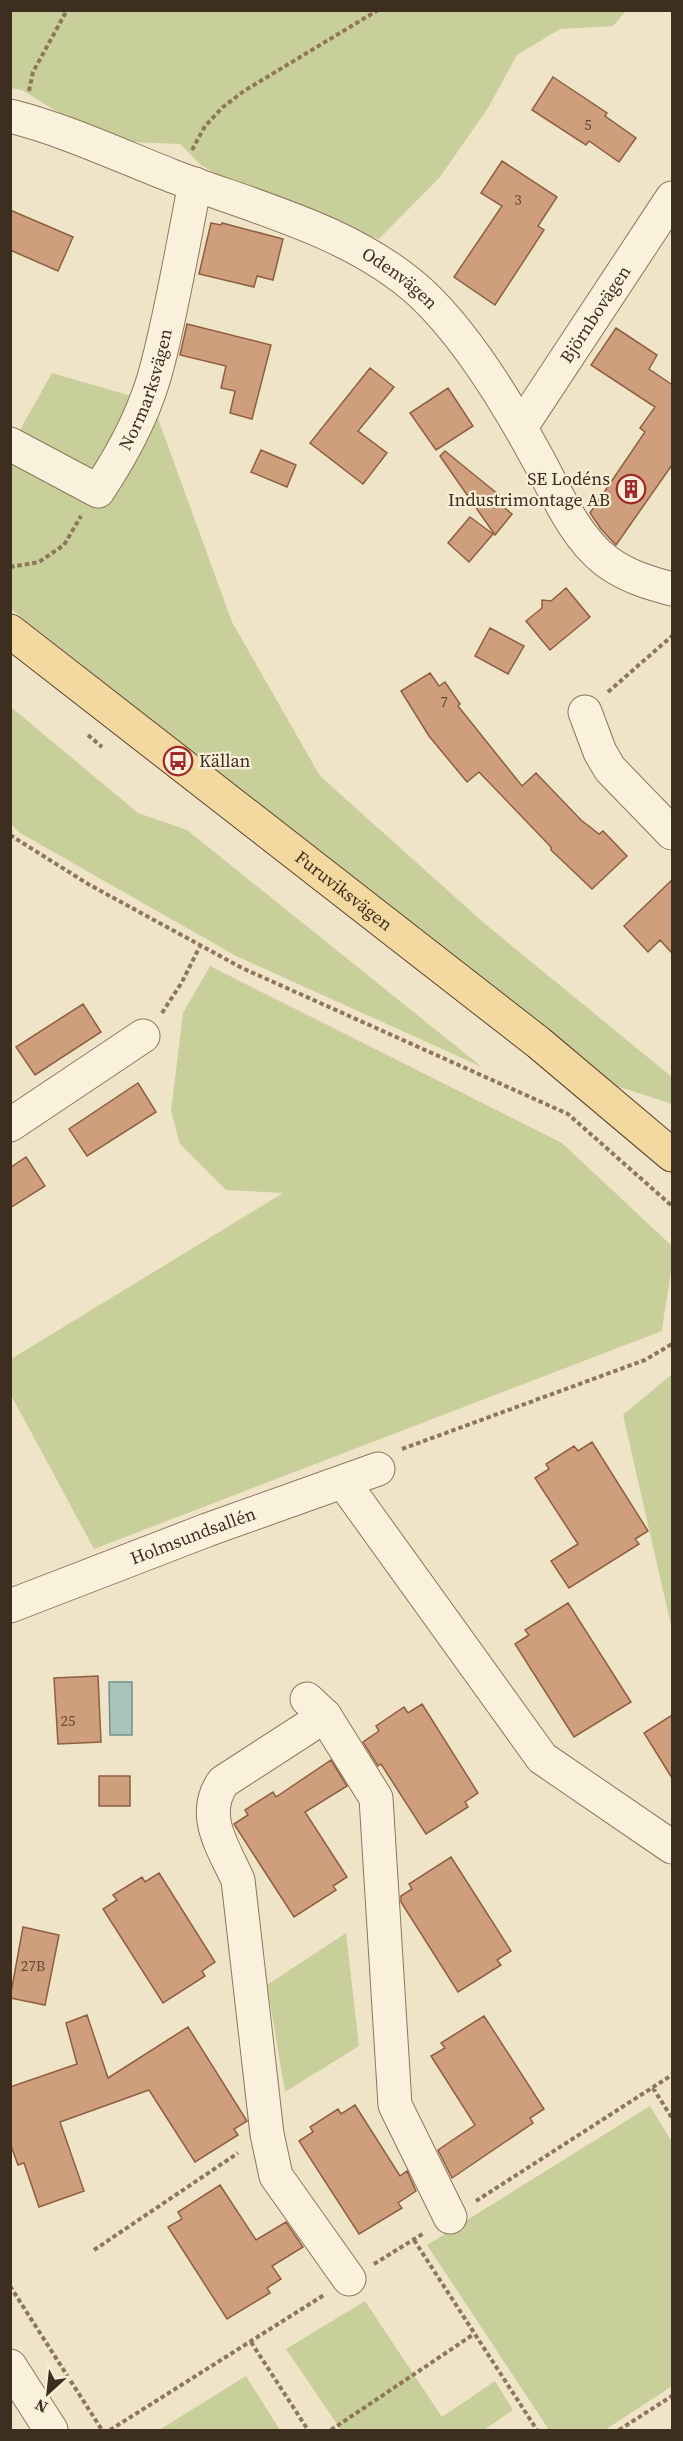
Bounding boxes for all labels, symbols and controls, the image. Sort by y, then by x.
house number: 5 [584,114,592,135]
house number: 3 [514,189,522,210]
street label: Odenvägen [357,241,444,315]
street label: Björnbovägen [554,260,636,368]
street label: Normarksvägen [112,326,178,455]
place label: SE Lodéns Industrimontage AB [448,466,610,512]
building icon: SE Lodéns Industrimontage AB [615,473,647,505]
house number: 7 [440,691,448,712]
bus stop icon: Källan [162,745,194,777]
place label: Källan [199,748,251,773]
street label: Furuviksvägen [290,845,398,936]
street label: Holmsundsallén [126,1501,259,1570]
house number: 25 [60,1710,76,1731]
house number: 27B [21,1955,45,1976]
north arrow [18,2363,78,2423]
text: N [31,2394,51,2419]

